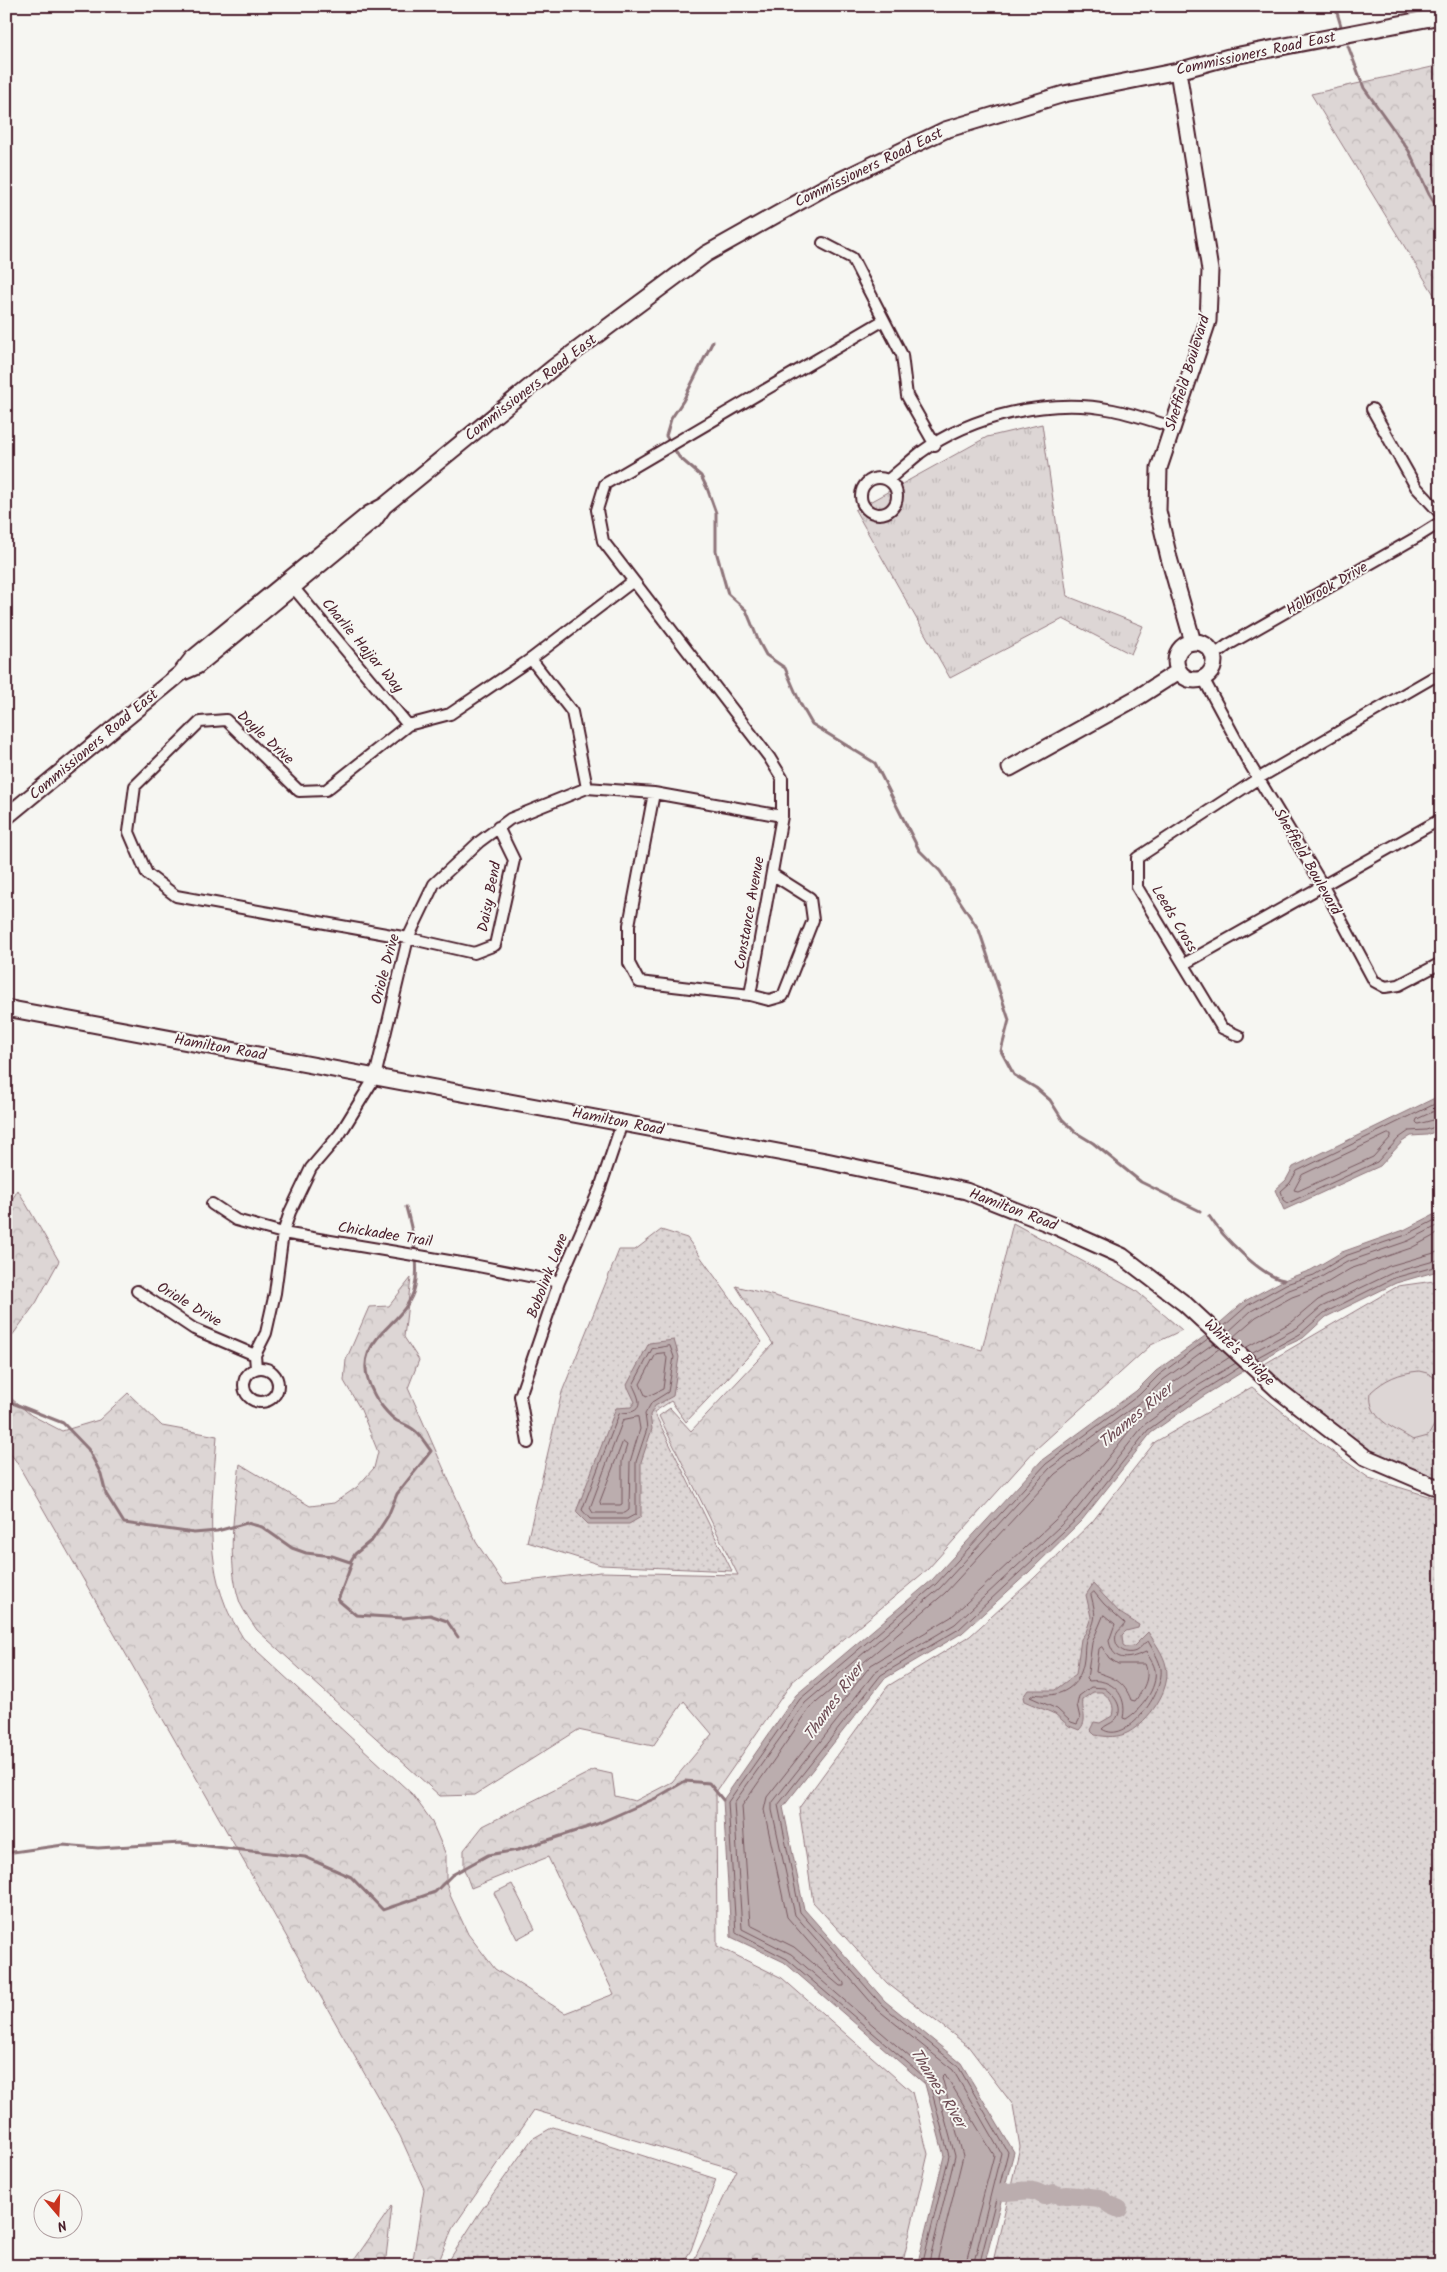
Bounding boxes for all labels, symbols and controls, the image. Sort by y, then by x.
street label: Commissioners Road East [1174,25,1338,83]
street label: Commissioners Road East [791,121,947,214]
street label: Sheffield Boulevard [1159,312,1217,434]
street label: Commissioners Road East [460,328,603,448]
street label: Holbrook Drive [1281,556,1373,622]
street label: Charlie Hajjar Way [315,593,410,699]
street label: Commissioners Road East [24,683,164,806]
street label: Doyle Drive [231,705,299,771]
street label: Sheffield Boulevard [1267,804,1348,920]
street label: Constance Avenue [728,854,772,972]
street label: Daisy Bend [471,859,509,934]
street label: Leeds Cross [1144,881,1204,958]
street label: Oriole Drive [365,931,407,1007]
street label: Hamilton Road [172,1028,268,1068]
street label: Hamilton Road [570,1101,666,1143]
street label: Hamilton Road [965,1182,1061,1238]
street label: Chickadee Trail [336,1216,434,1254]
street label: Bobolink Lane [521,1230,575,1322]
street label: Oriole Drive [152,1276,226,1334]
street label: White's Bridge [1198,1314,1280,1393]
water label: Thames River [1093,1375,1181,1455]
water label: Thames River [797,1655,873,1746]
water label: Thames River [903,2043,974,2136]
north arrow [32,2190,82,2240]
text: N [54,2214,70,2237]

